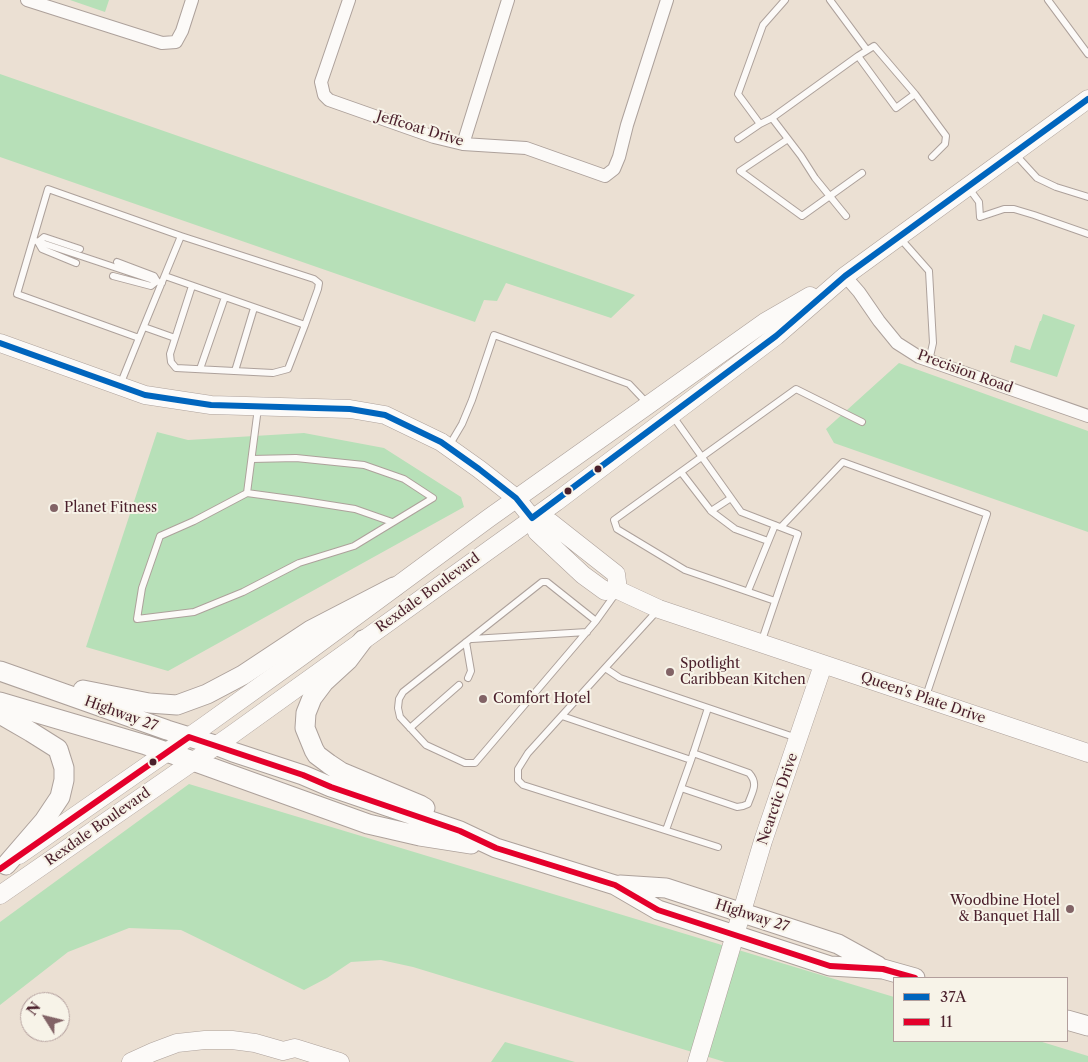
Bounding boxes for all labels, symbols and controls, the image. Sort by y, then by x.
street label: Jeffcoat Drive [374,108,466,150]
street label: Precision Road [915,347,1015,397]
unlabelled marker [593,464,603,474]
unlabelled marker [563,486,573,496]
place label: Planet Fitness [64,500,157,516]
marker: Planet Fitness [48,502,60,514]
street label: Rexdale Boulevard [373,550,483,636]
place label: Spotlight Caribbean Kitchen [680,656,806,689]
marker: Spotlight Caribbean Kitchen [664,666,676,678]
street label: Queen's Plate Drive [858,669,988,727]
place label: Comfort Hotel [493,691,591,707]
street label: Highway 27 [82,693,160,735]
marker: Comfort Hotel [477,693,489,705]
street label: Nearctic Drive [754,751,802,847]
unlabelled marker [148,757,158,767]
street label: Rexdale Boulevard [42,784,154,870]
place label: Woodbine Hotel & Banquet Hall [950,893,1060,926]
street label: Highway 27 [713,896,791,936]
marker: Woodbine Hotel & Banquet Hall [1064,903,1076,915]
legend [893,977,1068,1042]
text: 37A [940,987,966,1006]
north arrow [20,992,70,1042]
text: N [23,999,45,1019]
text: 11 [940,1012,953,1031]

